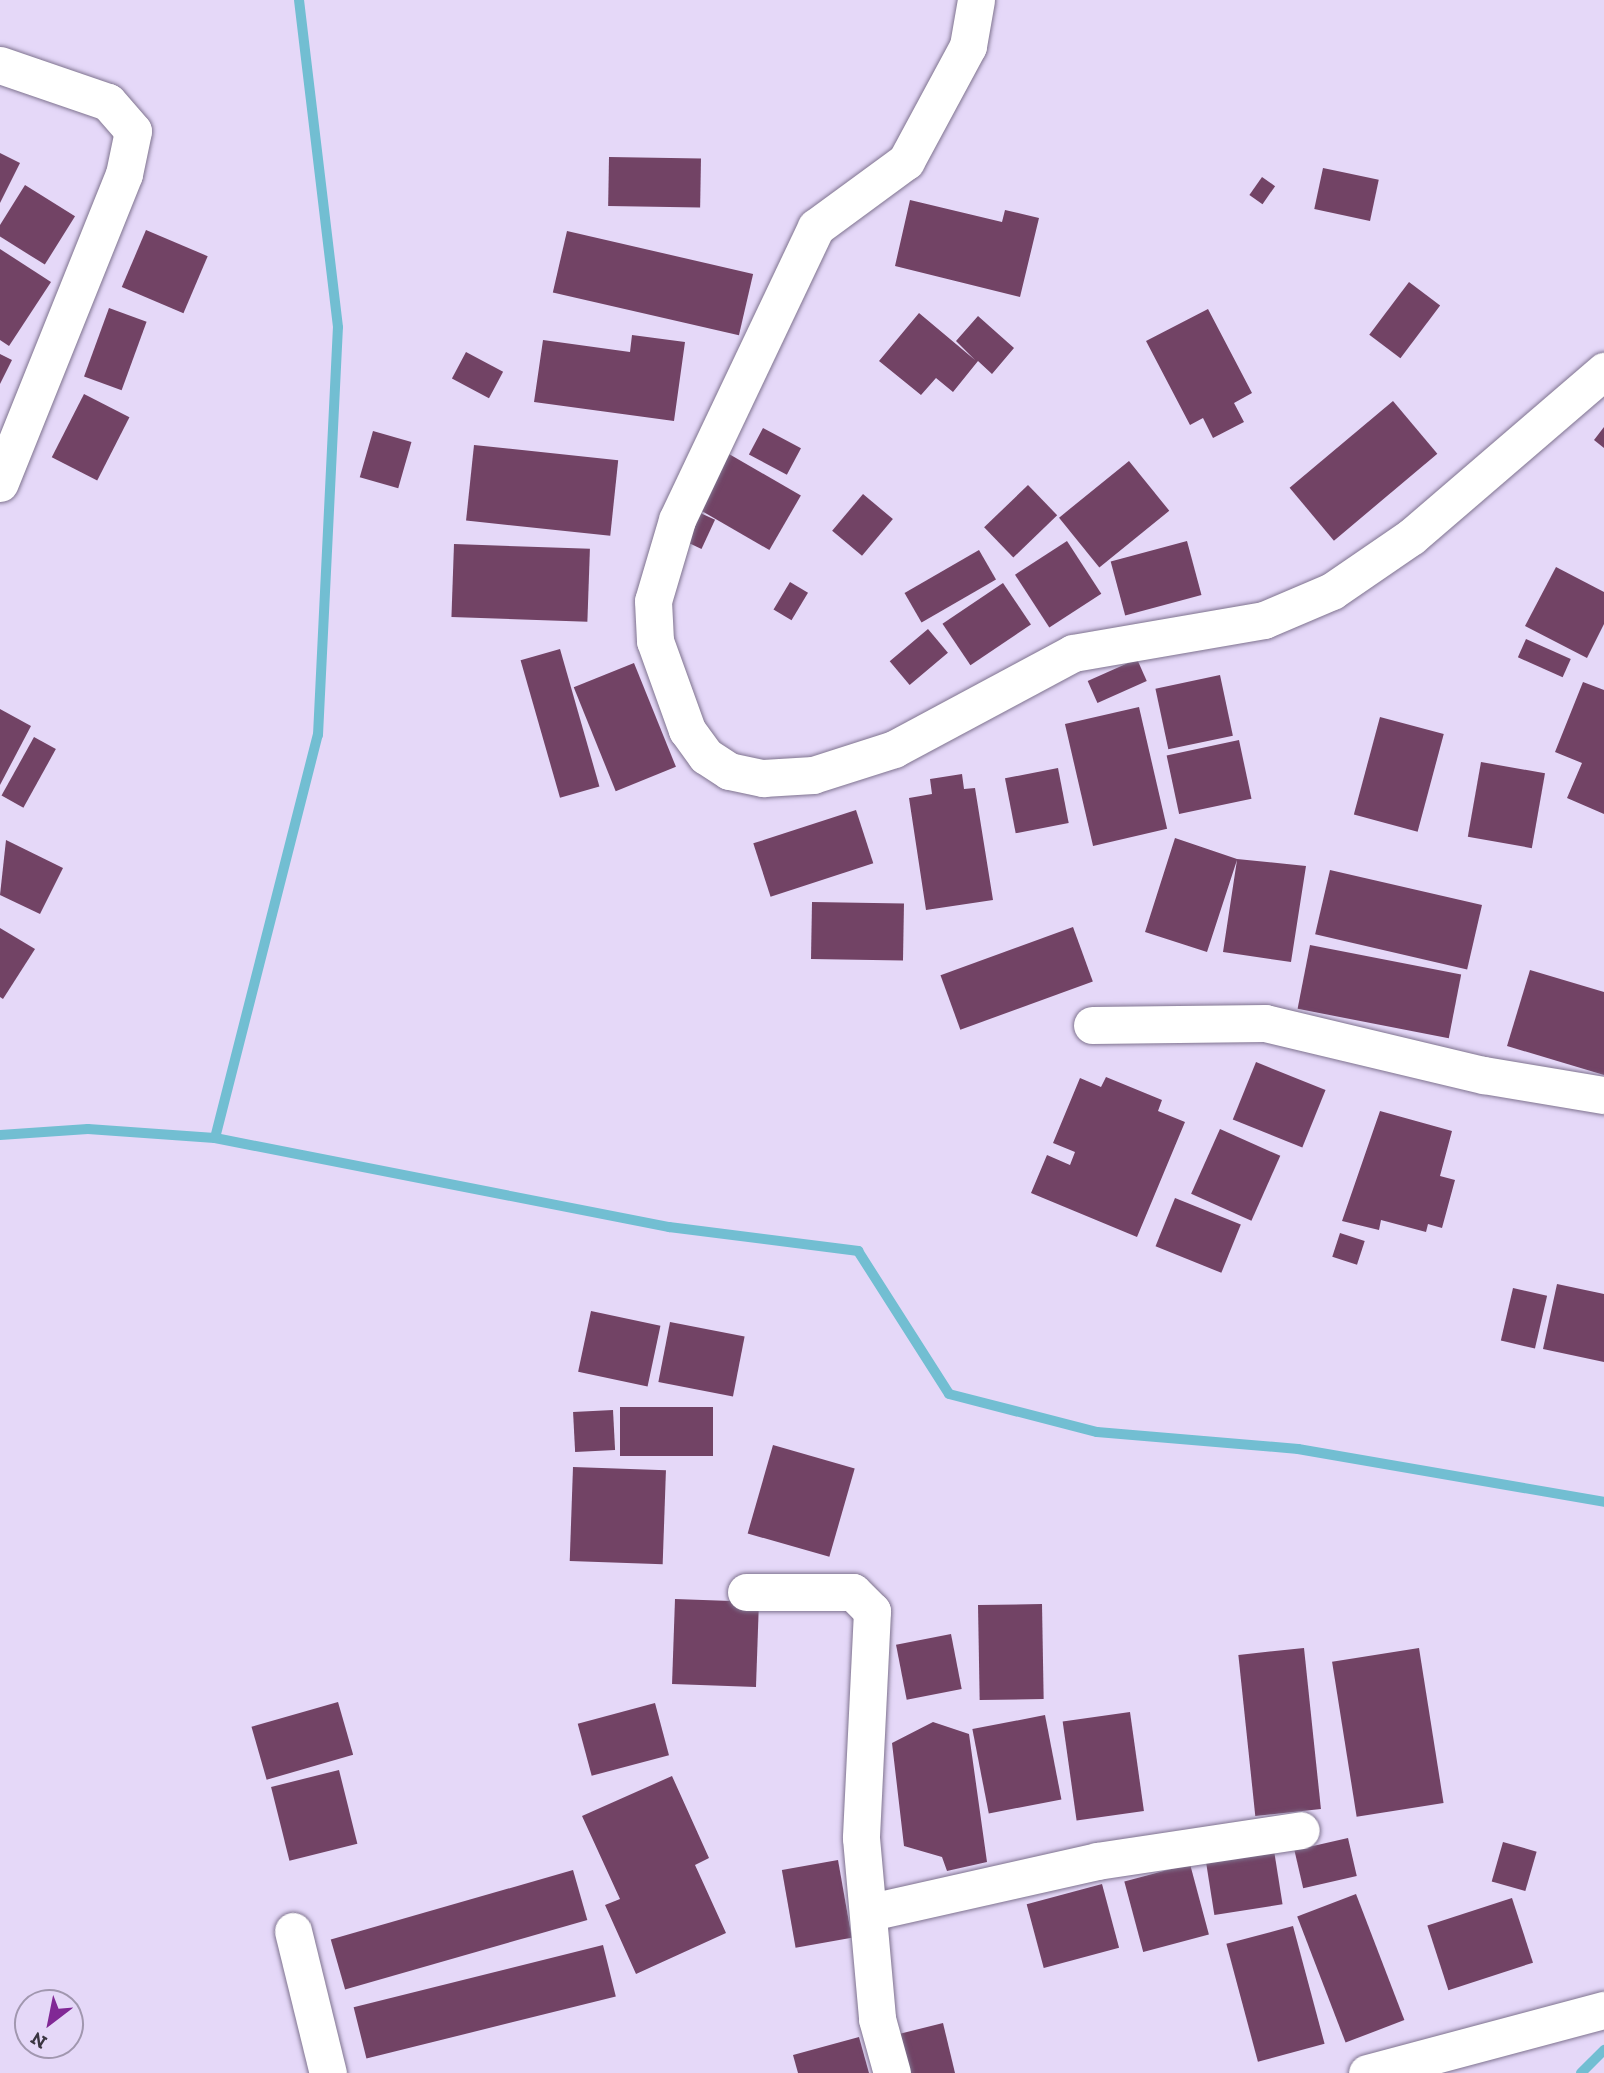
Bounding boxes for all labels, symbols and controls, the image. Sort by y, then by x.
north arrow [14,1989,84,2059]
text: N [26,2027,51,2054]

